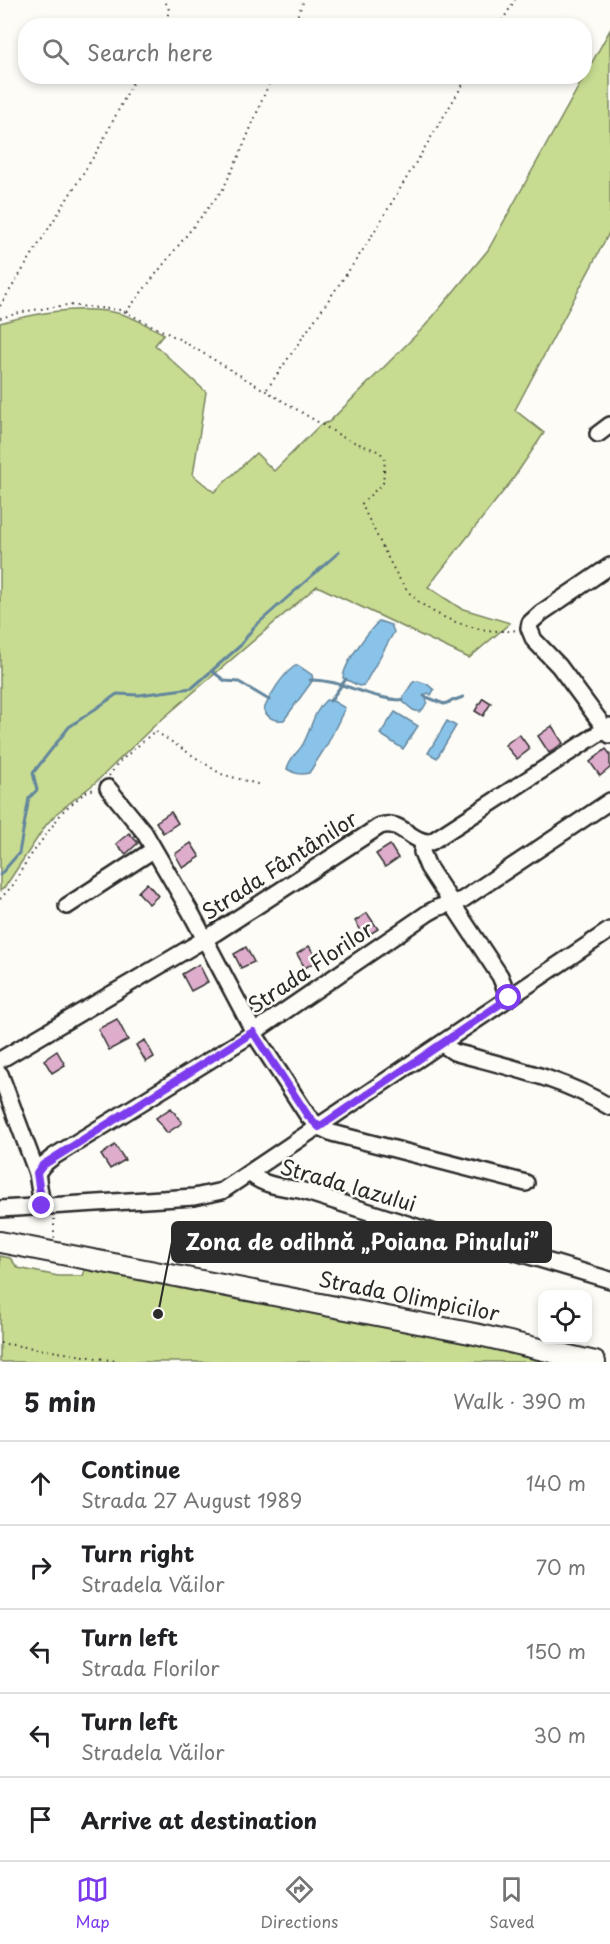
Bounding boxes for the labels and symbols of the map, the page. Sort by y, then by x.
street label: Strada Fântânilor [195,802,363,927]
street label: Strada Florilor [241,912,379,1020]
route start [495,984,521,1010]
street label: Strada Iazului [277,1149,420,1219]
route end [28,1192,54,1218]
callout: Zona de odihnă „Poiana Pinului” [172,1222,551,1262]
text: Zona de odihnă „Poiana Pinului” [185,1224,539,1257]
street label: Strada Olimpicilor [316,1262,503,1328]

